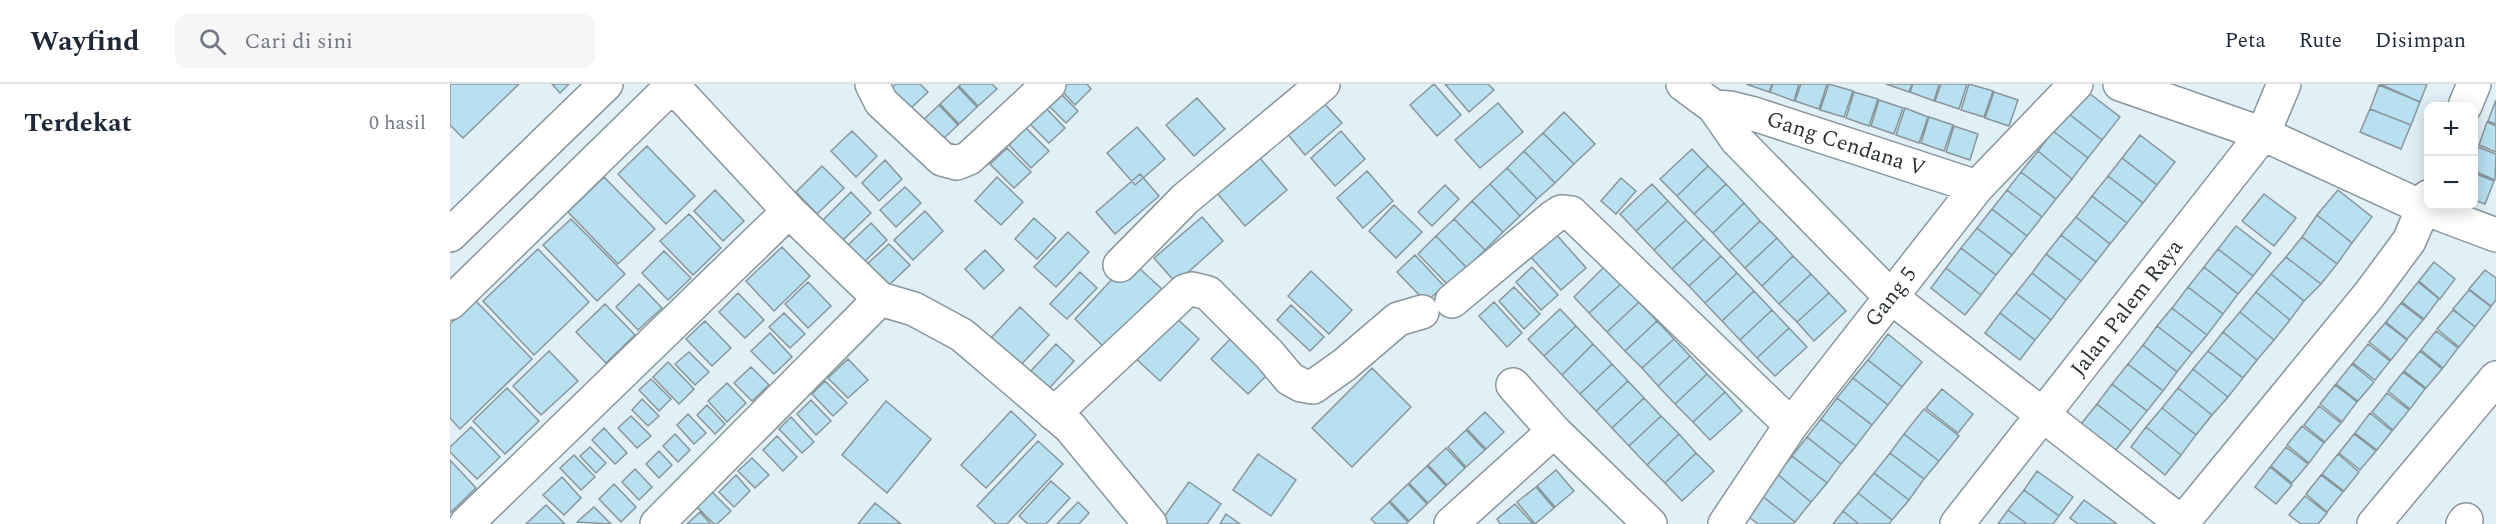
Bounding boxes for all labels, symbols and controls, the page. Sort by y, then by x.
search box [175,14,595,68]
text: Wayfind [30,20,139,63]
icon: search [196,25,229,58]
text: Cari di sini [244,25,353,58]
text: Peta [2225,25,2266,57]
text: Rute [2299,25,2342,57]
text: Disimpan [2375,25,2466,57]
map controls [2424,102,2478,210]
button: + [2424,102,2478,156]
text: Terdekat [24,103,132,143]
street label: Gang Cendana V [1762,103,1930,185]
text: 0 hasil [369,108,426,138]
button: − [2424,156,2478,210]
street label: Jalan Palem Raya [2063,232,2191,384]
street label: Gang 5 [1857,260,1925,334]

